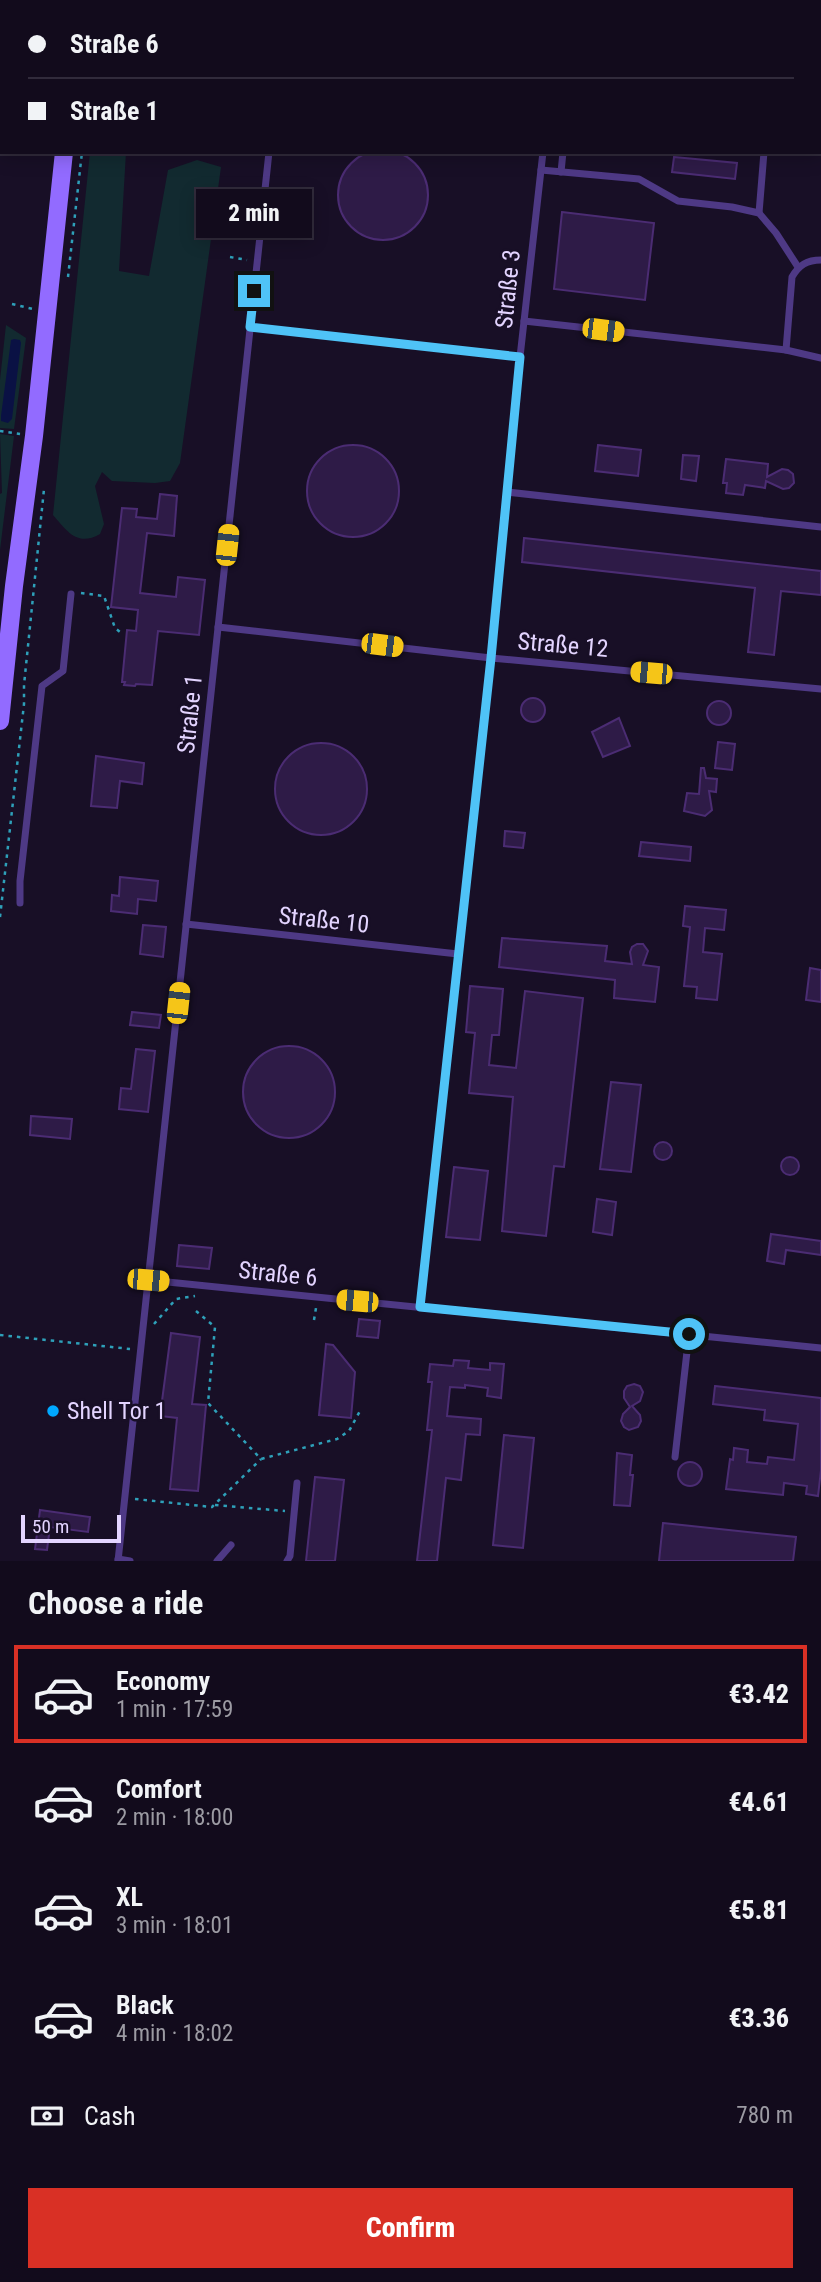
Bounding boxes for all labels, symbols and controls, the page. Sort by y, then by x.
text: Straße 6 [70,29,159,59]
text: Straße 1 [70,96,159,126]
callout: 2 min [196,190,312,238]
text: 2 min [228,200,280,227]
street label: Straße 3 [490,248,526,330]
route end [238,275,270,307]
car [581,317,626,343]
car [215,523,240,567]
street label: Straße 12 [517,627,609,663]
car [360,632,405,658]
car [630,661,673,685]
street label: Straße 1 [172,673,208,755]
street label: Straße 10 [277,901,371,939]
car [166,981,191,1025]
street label: Straße 6 [237,1256,319,1292]
car [127,1268,170,1292]
car [336,1289,379,1313]
route start [673,1318,705,1350]
place label: Shell Tor 1 [67,1397,166,1425]
marker: Shell Tor 1 [45,1403,61,1419]
scale bar [21,1512,121,1544]
text: 50 m [32,1515,69,1538]
text: Choose a ride [28,1584,203,1622]
icon: car [32,1663,95,1726]
text: Economy [116,1666,210,1696]
text: €3.42 [728,1679,789,1709]
text: 1 min · 17:59 [116,1696,233,1723]
icon: car [32,1771,95,1834]
text: Comfort [116,1774,202,1804]
text: €4.61 [728,1787,789,1817]
text: 2 min · 18:00 [116,1804,233,1831]
icon: car [32,1879,95,1942]
text: XL [116,1882,143,1912]
text: €5.81 [728,1895,789,1925]
text: 3 min · 18:01 [116,1912,233,1939]
icon: car [32,1987,95,2050]
text: Black [116,1990,174,2020]
text: €3.36 [728,2003,789,2033]
text: 4 min · 18:02 [116,2020,233,2047]
icon: cash [28,2097,66,2135]
text: Cash [84,2101,136,2131]
text: 780 m [736,2102,793,2129]
button: Confirm [28,2188,793,2268]

